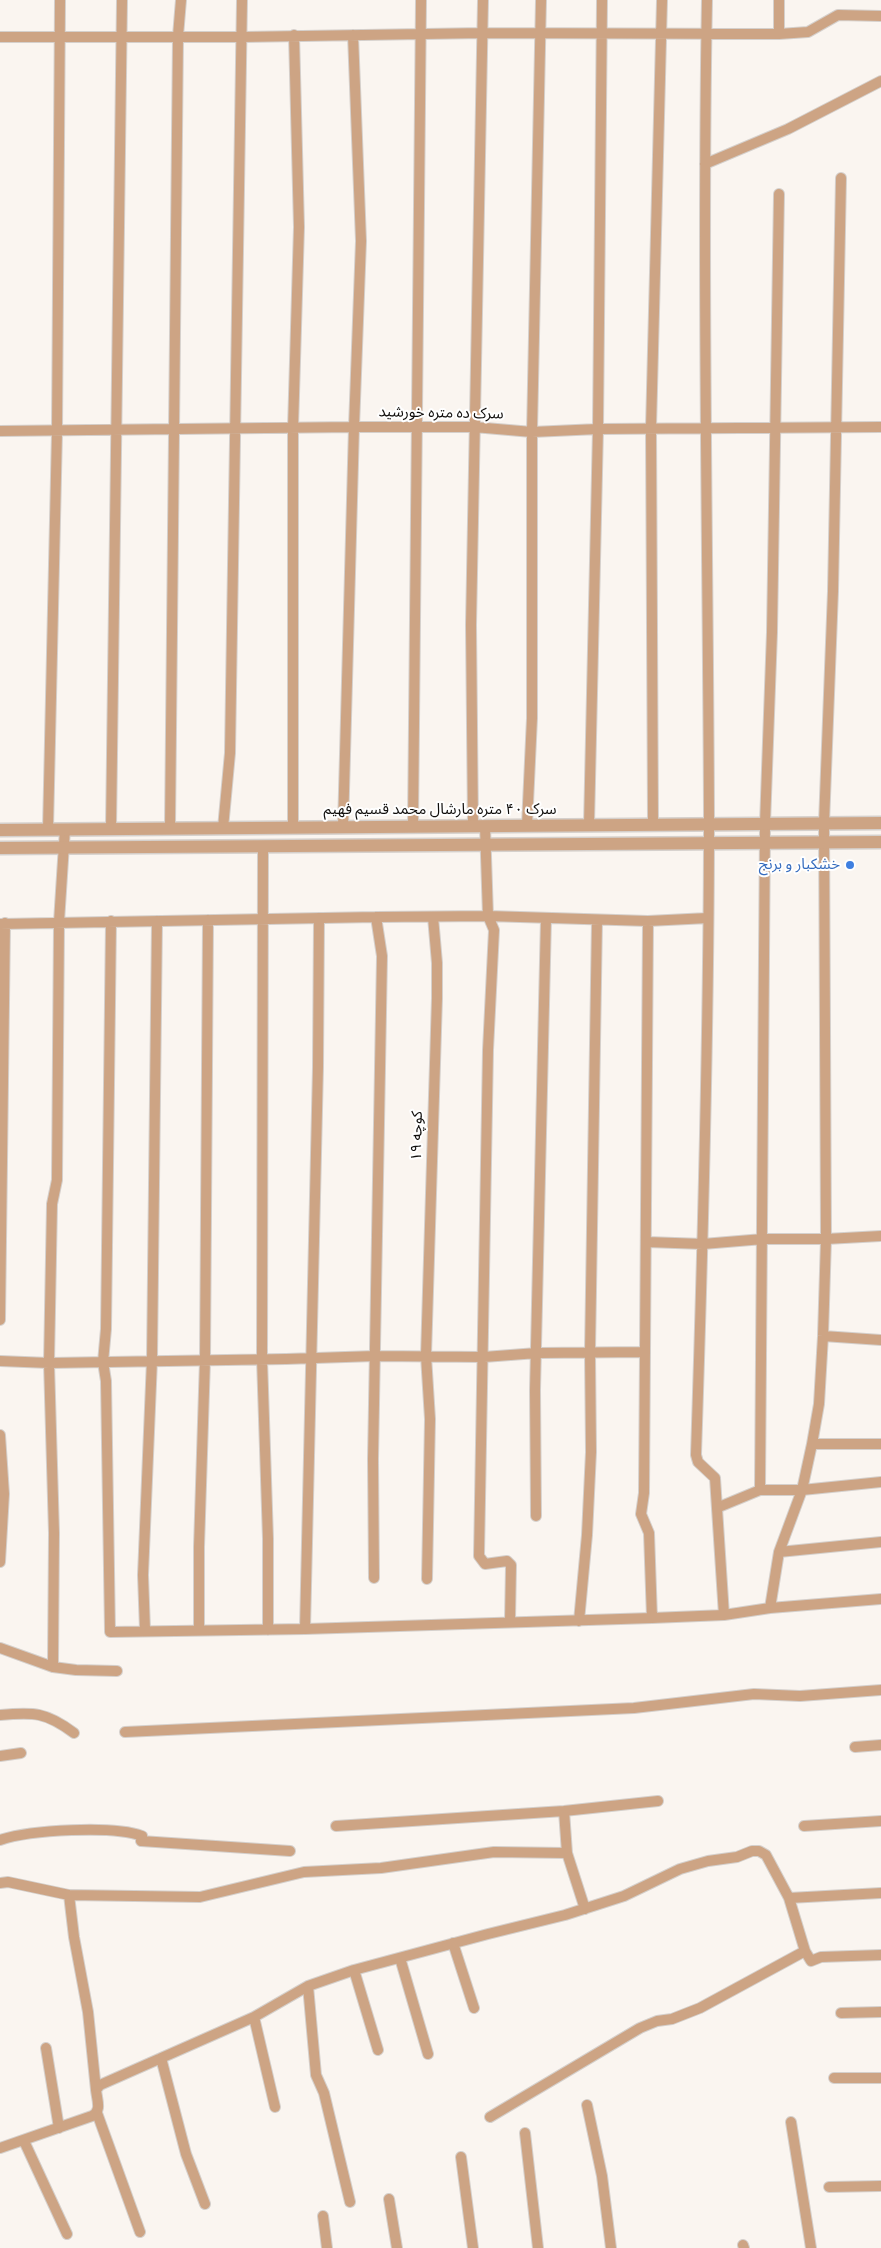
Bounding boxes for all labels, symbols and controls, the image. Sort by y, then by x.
street label: سرک ده متره خورشید [378,403,504,423]
street label: سرک ۴۰ متره مارشال محمد قسیم فهیم [324,801,556,819]
place label: خشکبار و برنج [759,856,840,874]
marker: خشکبار و برنج [844,859,856,871]
street label: کوچه ۱۹ [408,1111,426,1161]

